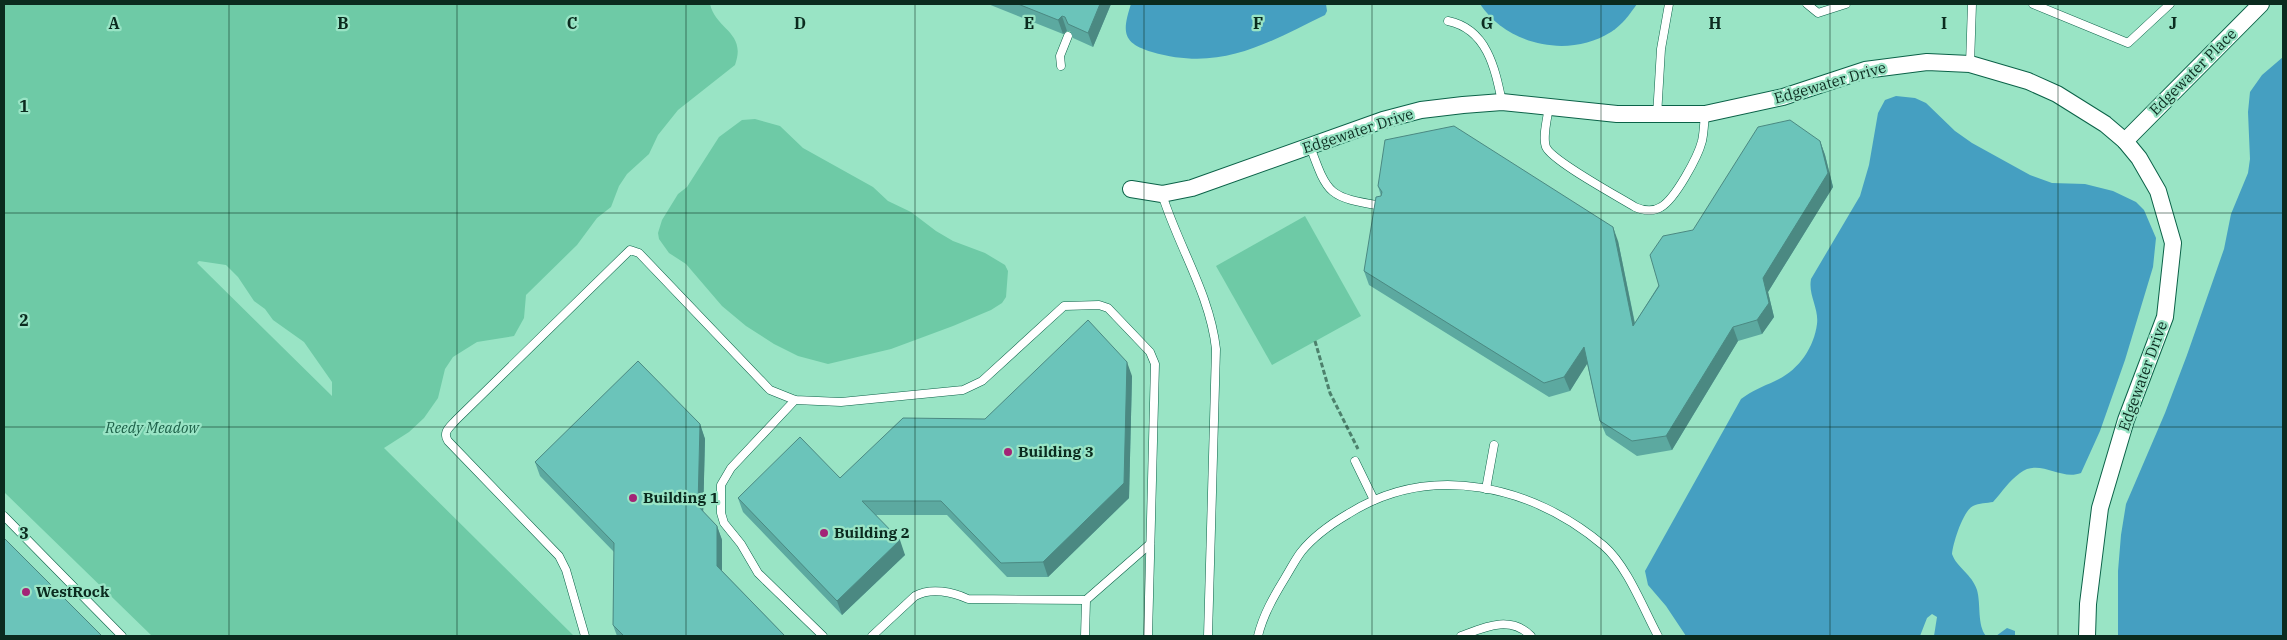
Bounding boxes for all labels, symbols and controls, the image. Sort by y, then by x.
text: A [108,13,120,33]
text: B [337,13,349,33]
text: C [567,13,577,33]
text: D [794,13,806,33]
text: E [1024,13,1034,33]
text: F [1253,13,1263,33]
text: G [1481,13,1493,33]
text: H [1709,13,1722,33]
text: I [1941,13,1947,33]
text: J [2169,13,2177,33]
street label: Edgewater Place [2145,24,2240,119]
street label: Edgewater Drive [1772,57,1888,108]
text: 1 [19,96,29,116]
street label: Edgewater Drive [1300,104,1416,157]
text: 2 [19,310,29,330]
street label: Edgewater Drive [2114,318,2171,433]
park label: Reedy Meadow [104,418,200,437]
place label: Building 3 [1018,442,1094,461]
marker: Building 3 [1002,446,1014,458]
place label: Building 1 [643,488,719,507]
marker: Building 1 [627,492,639,504]
text: 3 [19,523,29,543]
place label: Building 2 [834,523,910,542]
marker: Building 2 [818,527,830,539]
place label: WestRock [36,582,110,601]
marker: WestRock [20,586,32,598]

